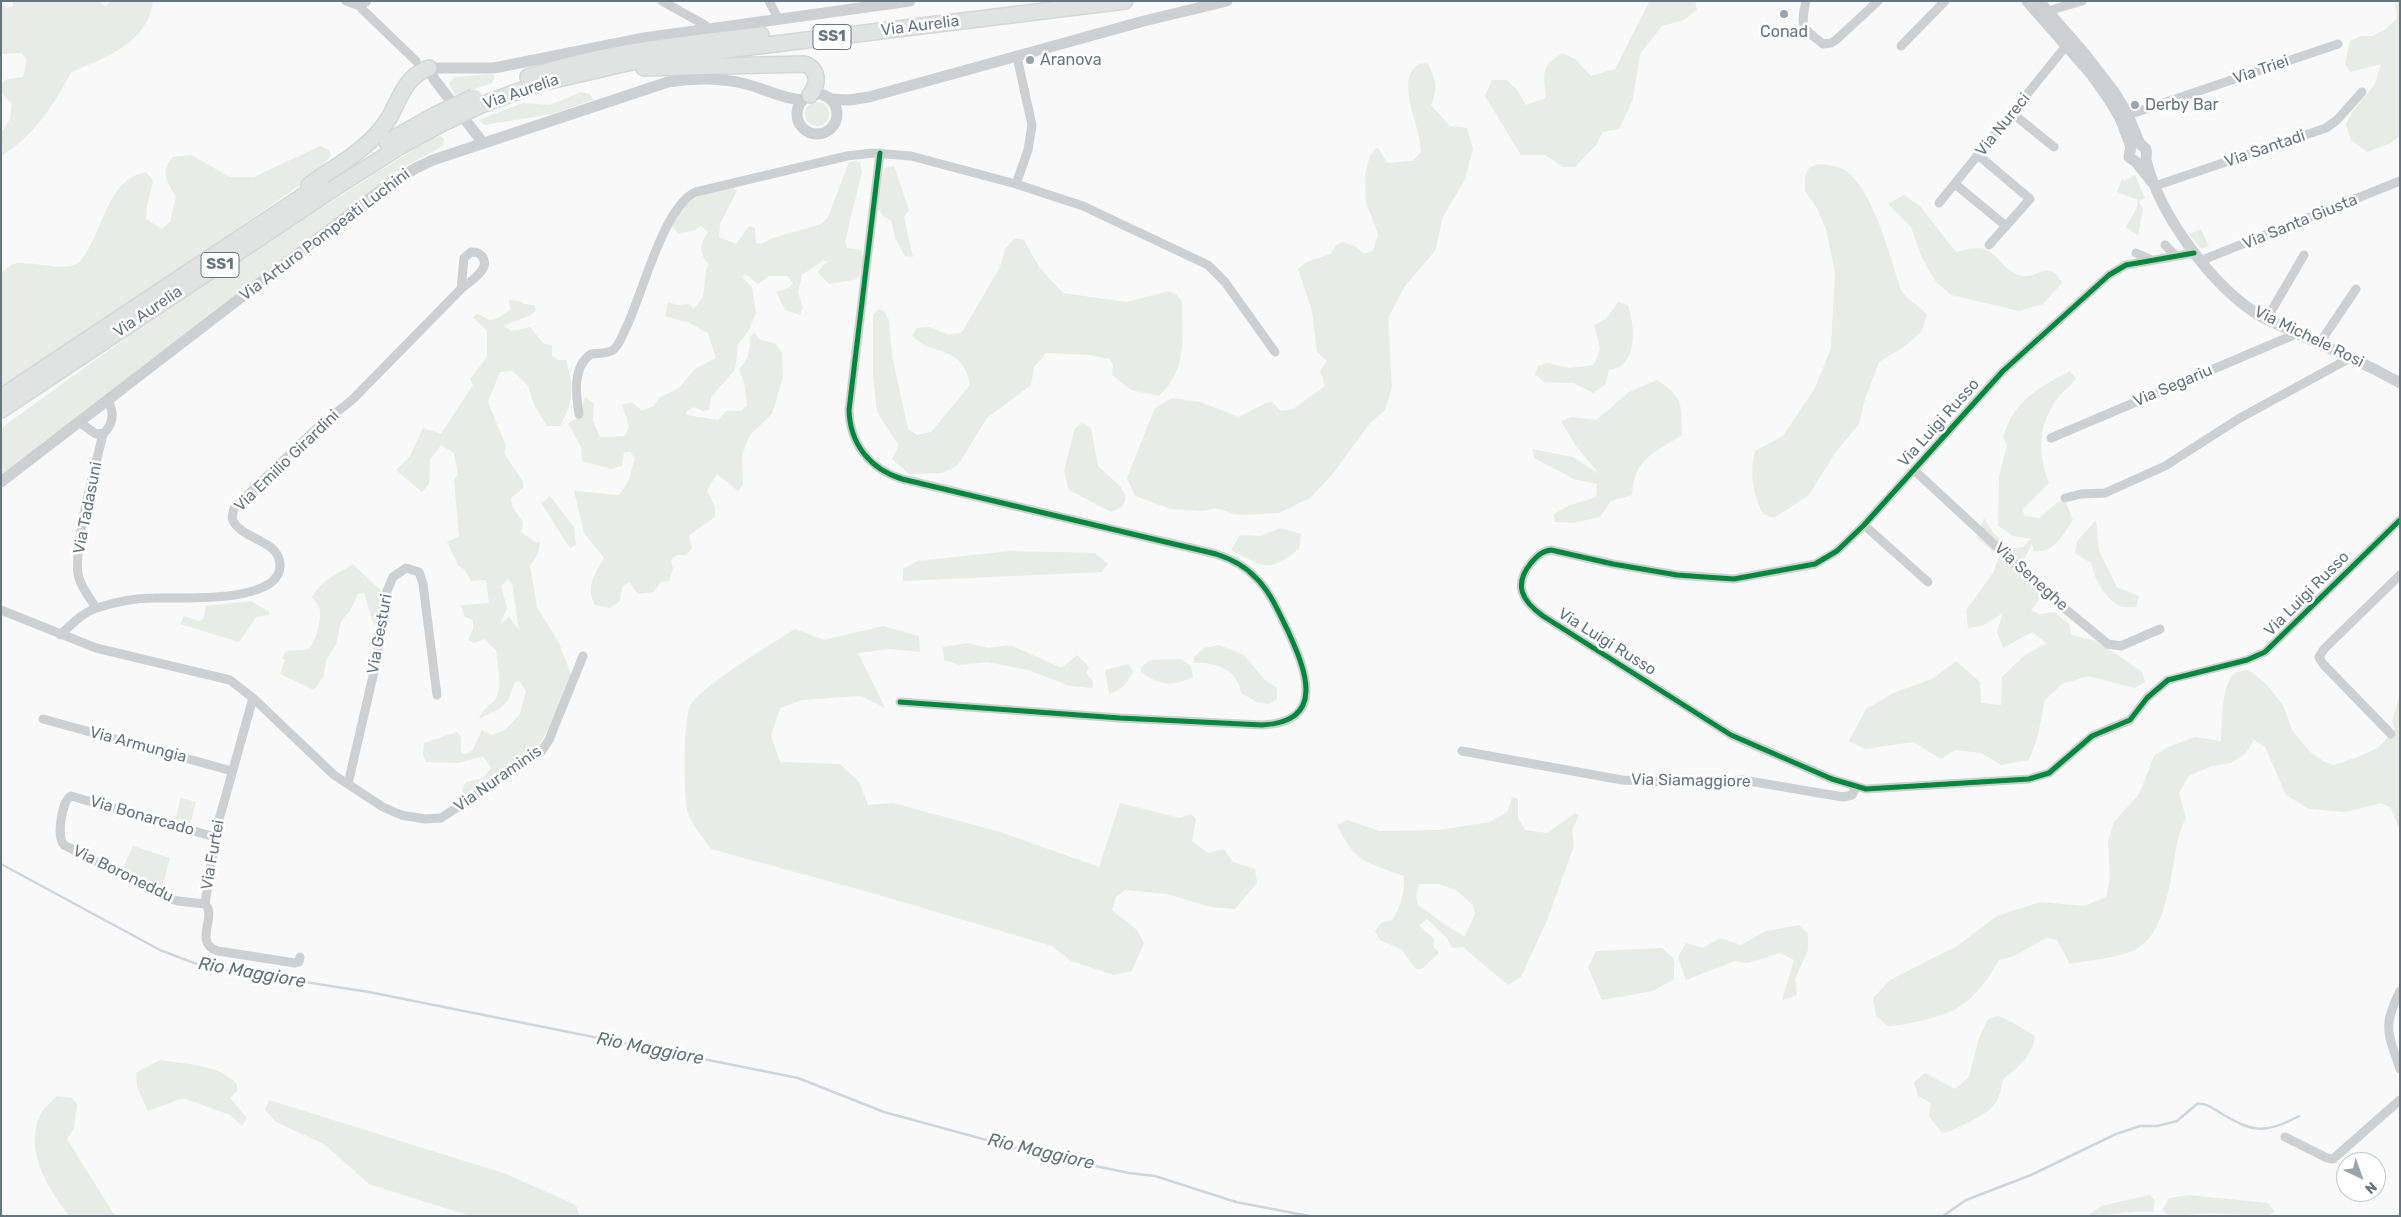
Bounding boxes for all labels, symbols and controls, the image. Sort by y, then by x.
marker: Conad [1778,8,1790,20]
street label: Via Aurelia [880,12,960,40]
place label: Conad [1760,22,1808,42]
road number: SS1 [813,24,851,50]
place label: Aranova [1040,50,1101,70]
street label: Via Triei [2231,52,2291,88]
marker: Aranova [1024,54,1036,66]
street label: Via Aurelia [481,70,561,114]
street label: Via Nureci [1972,90,2034,160]
place label: Derby Bar [2145,95,2219,115]
marker: Derby Bar [2129,99,2141,111]
street label: Via Santadi [2222,126,2308,172]
street label: Via Arturo Pompeati Luchini [236,165,414,305]
street label: Via Santa Giusta [2240,190,2360,254]
road number: SS1 [201,252,239,278]
street label: Via Aurelia [110,282,186,342]
street label: Via Michele Rosi [2251,302,2367,372]
street label: Via Segariu [2131,361,2215,411]
street label: Via Luigi Russo [1894,375,1984,471]
street label: Via Emilio Girardini [231,406,343,516]
street label: Via Tadasuni [70,460,106,556]
street label: Via Seneghe [1990,539,2072,615]
street label: Via Luigi Russo [2261,548,2353,640]
street label: Via Gesturi [364,592,396,676]
street label: Via Luigi Russo [1554,604,1660,680]
street label: Via Armungia [87,723,189,767]
street label: Via Nuraminis [451,742,545,816]
street label: Via Siamaggiore [1631,770,1751,792]
street label: Via Bonarcado [88,792,196,840]
street label: Via Furtei [197,818,229,892]
street label: Via Boroneddu [70,841,176,907]
water label: Rio Maggiore [197,953,307,993]
water label: Rio Maggiore [595,1028,705,1070]
water label: Rio Maggiore [986,1129,1096,1175]
north arrow [2336,1152,2386,1202]
text: N [2361,1178,2380,1197]

